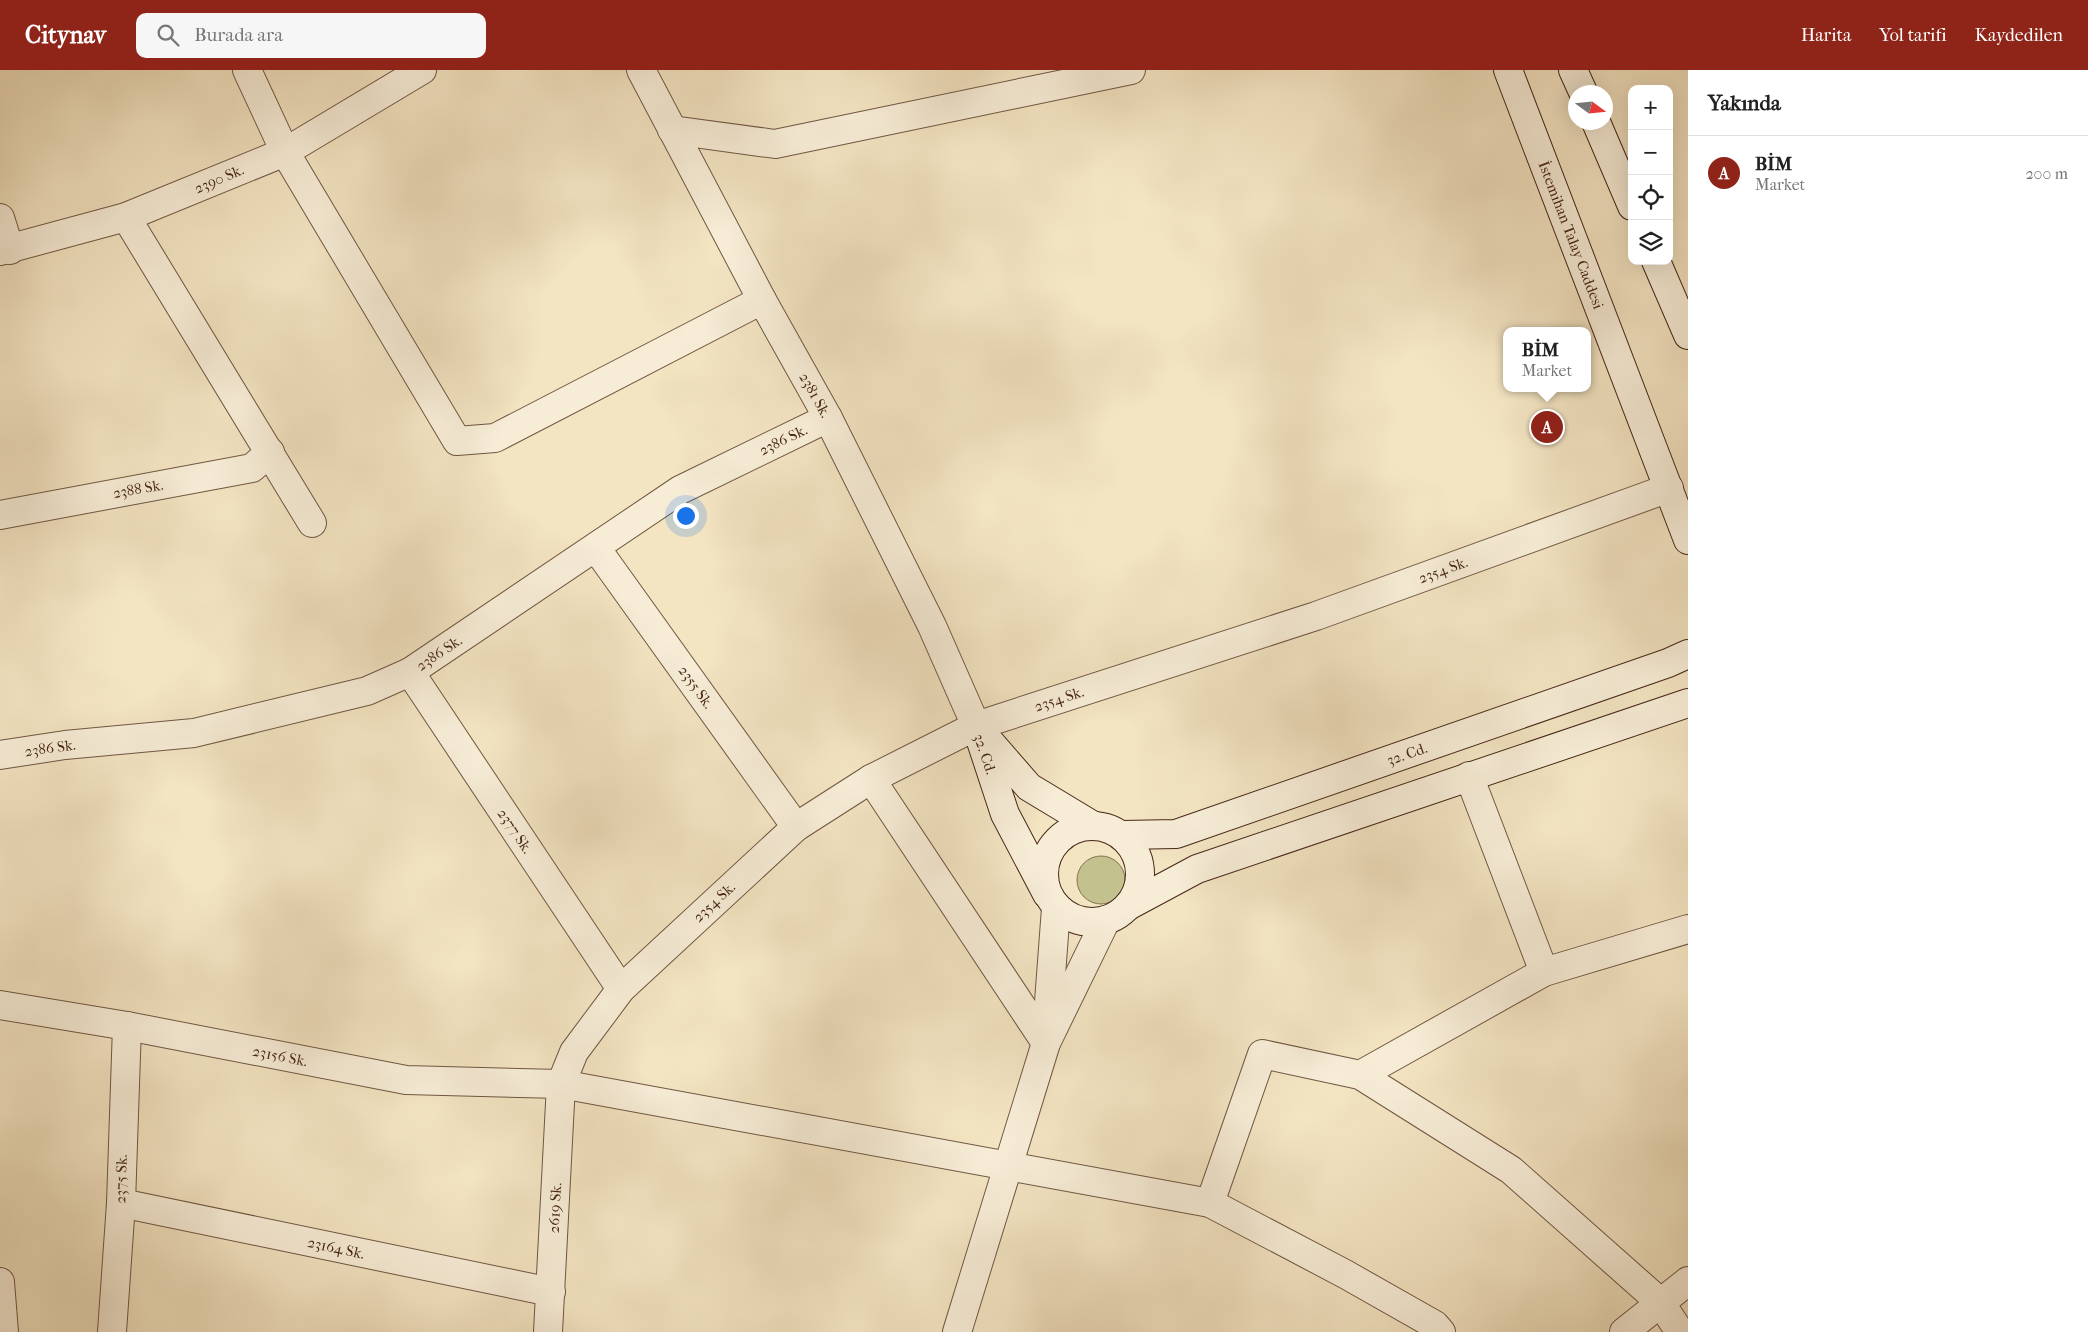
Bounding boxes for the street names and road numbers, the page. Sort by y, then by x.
street label: İstemihan Talay Caddesi [1534,159,1608,312]
street label: 2390 Sk. [192,161,246,197]
street label: 2381 Sk. [795,369,835,421]
street label: 2386 Sk. [756,421,810,459]
street label: 2388 Sk. [111,476,165,502]
street label: 2354 Sk. [1416,553,1470,587]
street label: 2386 Sk. [413,631,465,675]
street label: 2355 Sk. [674,662,718,712]
street label: 2354 Sk. [1032,683,1086,715]
street label: 32. Cd. [970,731,1000,777]
street label: 2386 Sk. [23,736,77,760]
street label: 32. Cd. [1384,739,1430,769]
street label: 2377 Sk. [494,805,537,857]
street label: 2354 Sk. [689,878,739,926]
street label: 23156 Sk. [251,1042,309,1070]
street label: 2375 Sk. [111,1154,131,1204]
street label: 2619 Sk. [545,1182,565,1234]
street label: 23164 Sk. [306,1233,366,1263]

